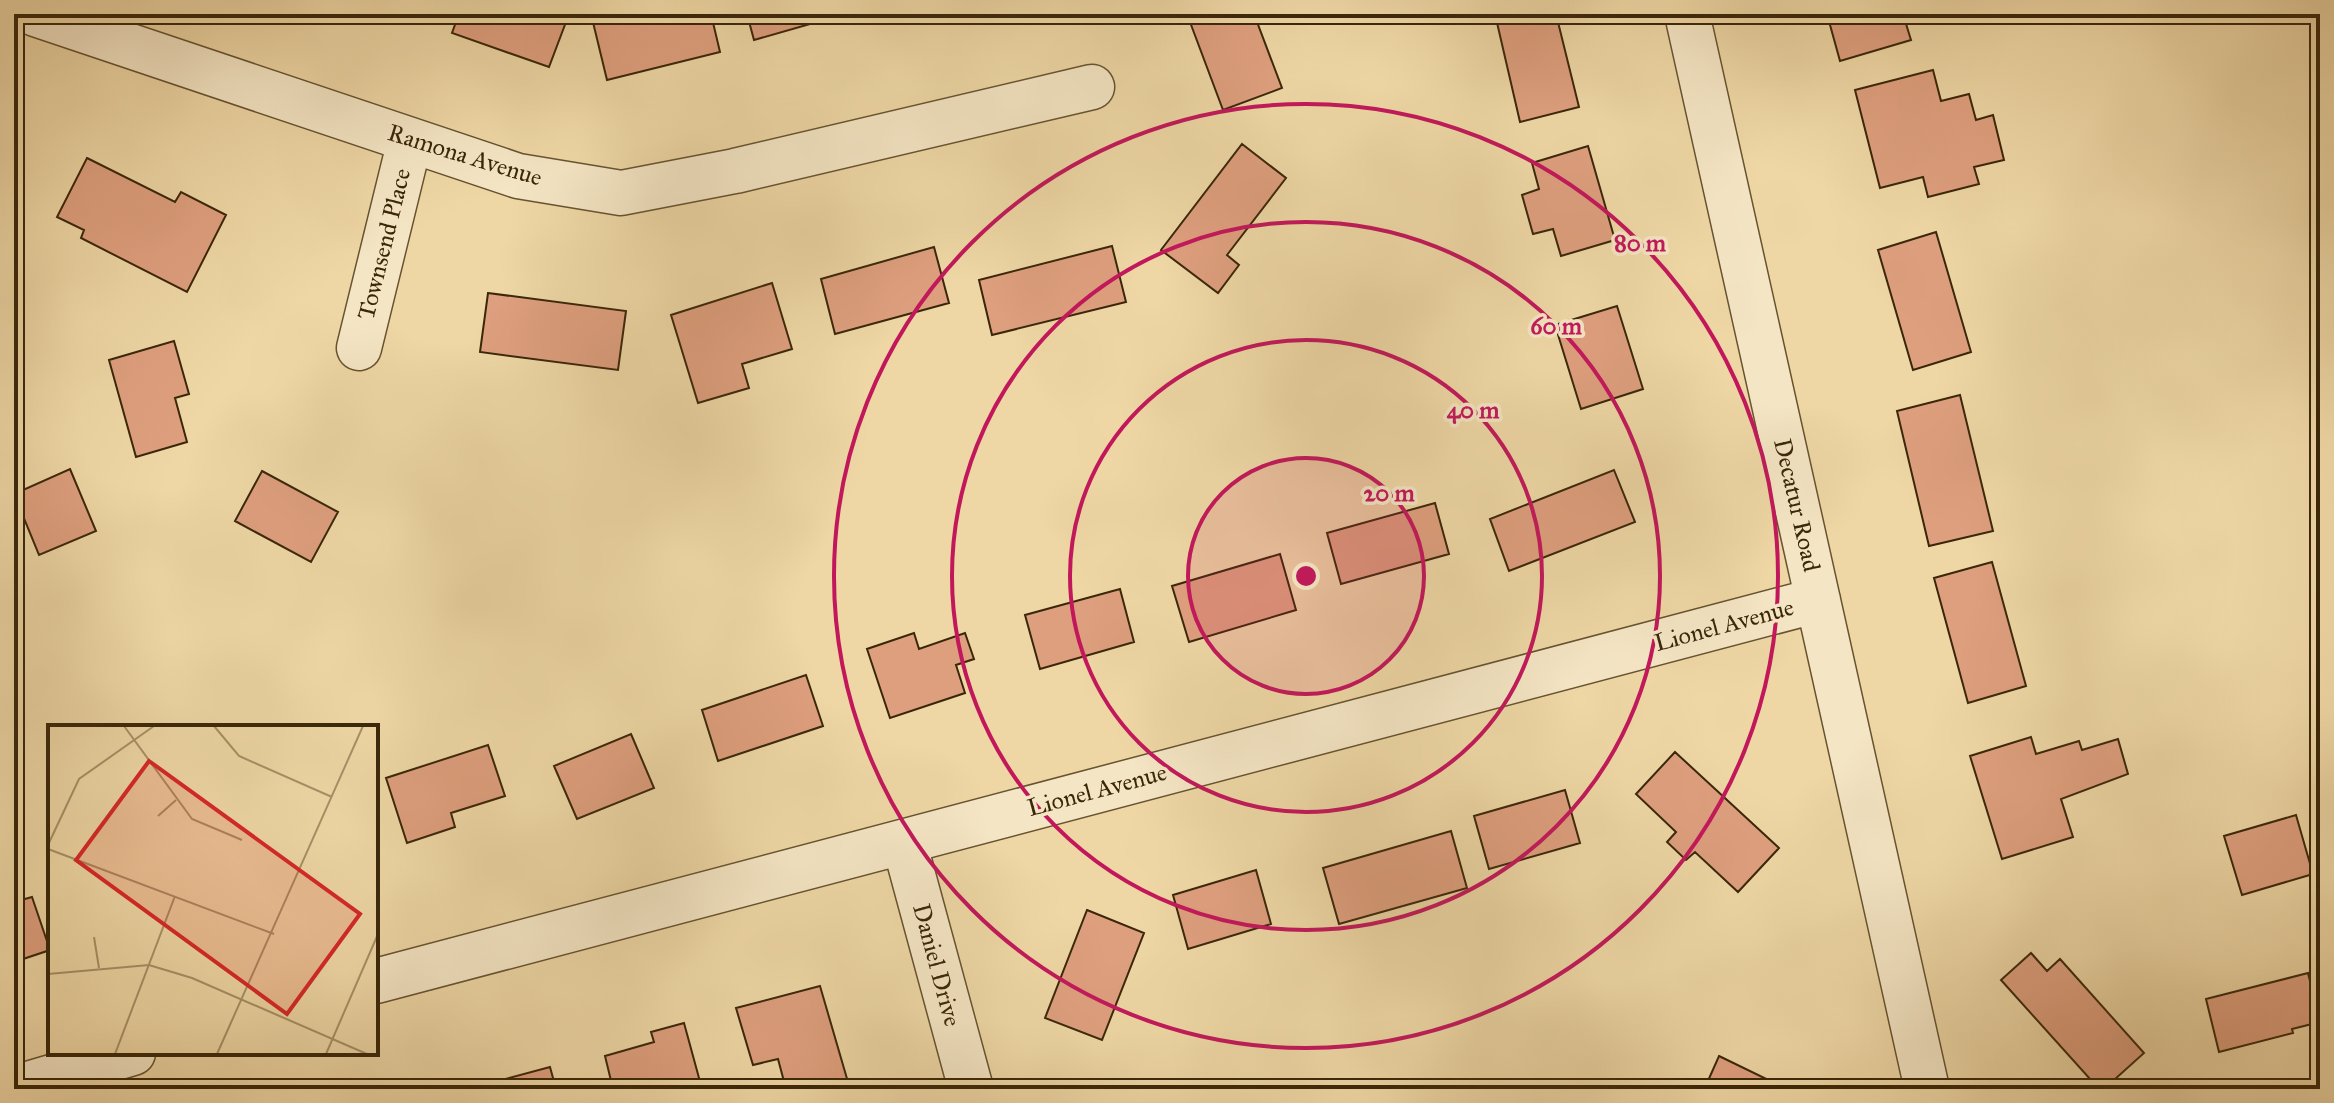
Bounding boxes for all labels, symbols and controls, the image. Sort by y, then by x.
street label: Ramona Avenue [384,117,546,193]
street label: Townsend Place [351,165,417,323]
text: 80 m [1614,228,1667,258]
text: 60 m [1530,311,1583,341]
text: 40 m [1447,395,1500,425]
street label: Decatur Road [1767,435,1827,575]
text: 20 m [1363,478,1415,508]
centre of rings [1292,562,1320,590]
street label: Lionel Avenue [1651,592,1797,658]
inset map [48,725,378,1055]
street label: Lionel Avenue [1024,757,1170,823]
street label: Daniel Drive [906,900,968,1030]

